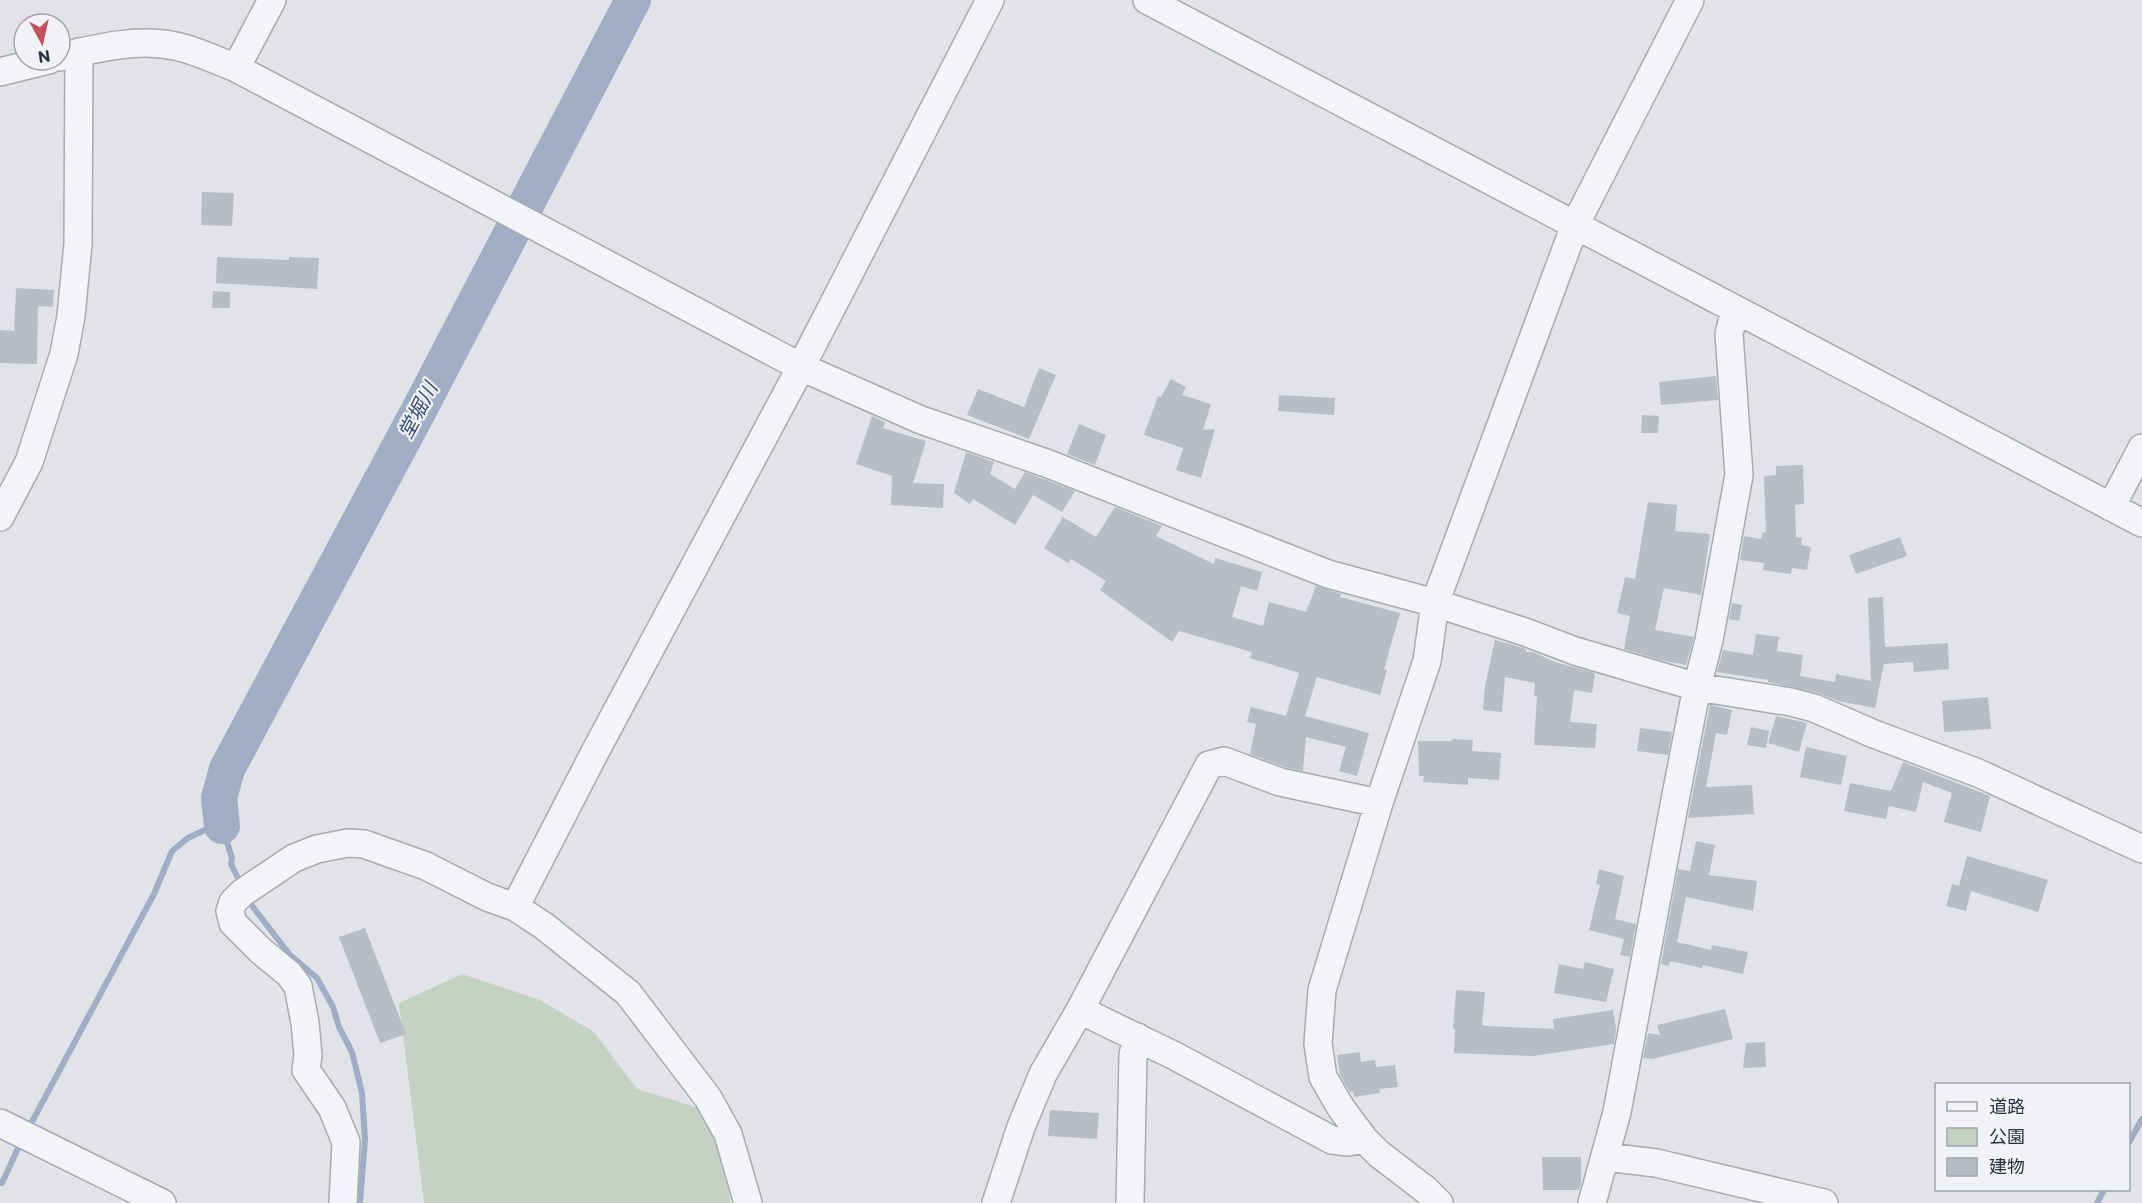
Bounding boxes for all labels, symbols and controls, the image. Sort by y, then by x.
north arrow [12,12,72,72]
text: N [37,47,51,68]
water label: 堂堀川 [392,376,443,442]
legend [1935,1083,2130,1191]
text: 道路 [1989,1095,2025,1117]
text: 公園 [1989,1125,2025,1147]
text: 建物 [1989,1155,2025,1177]

